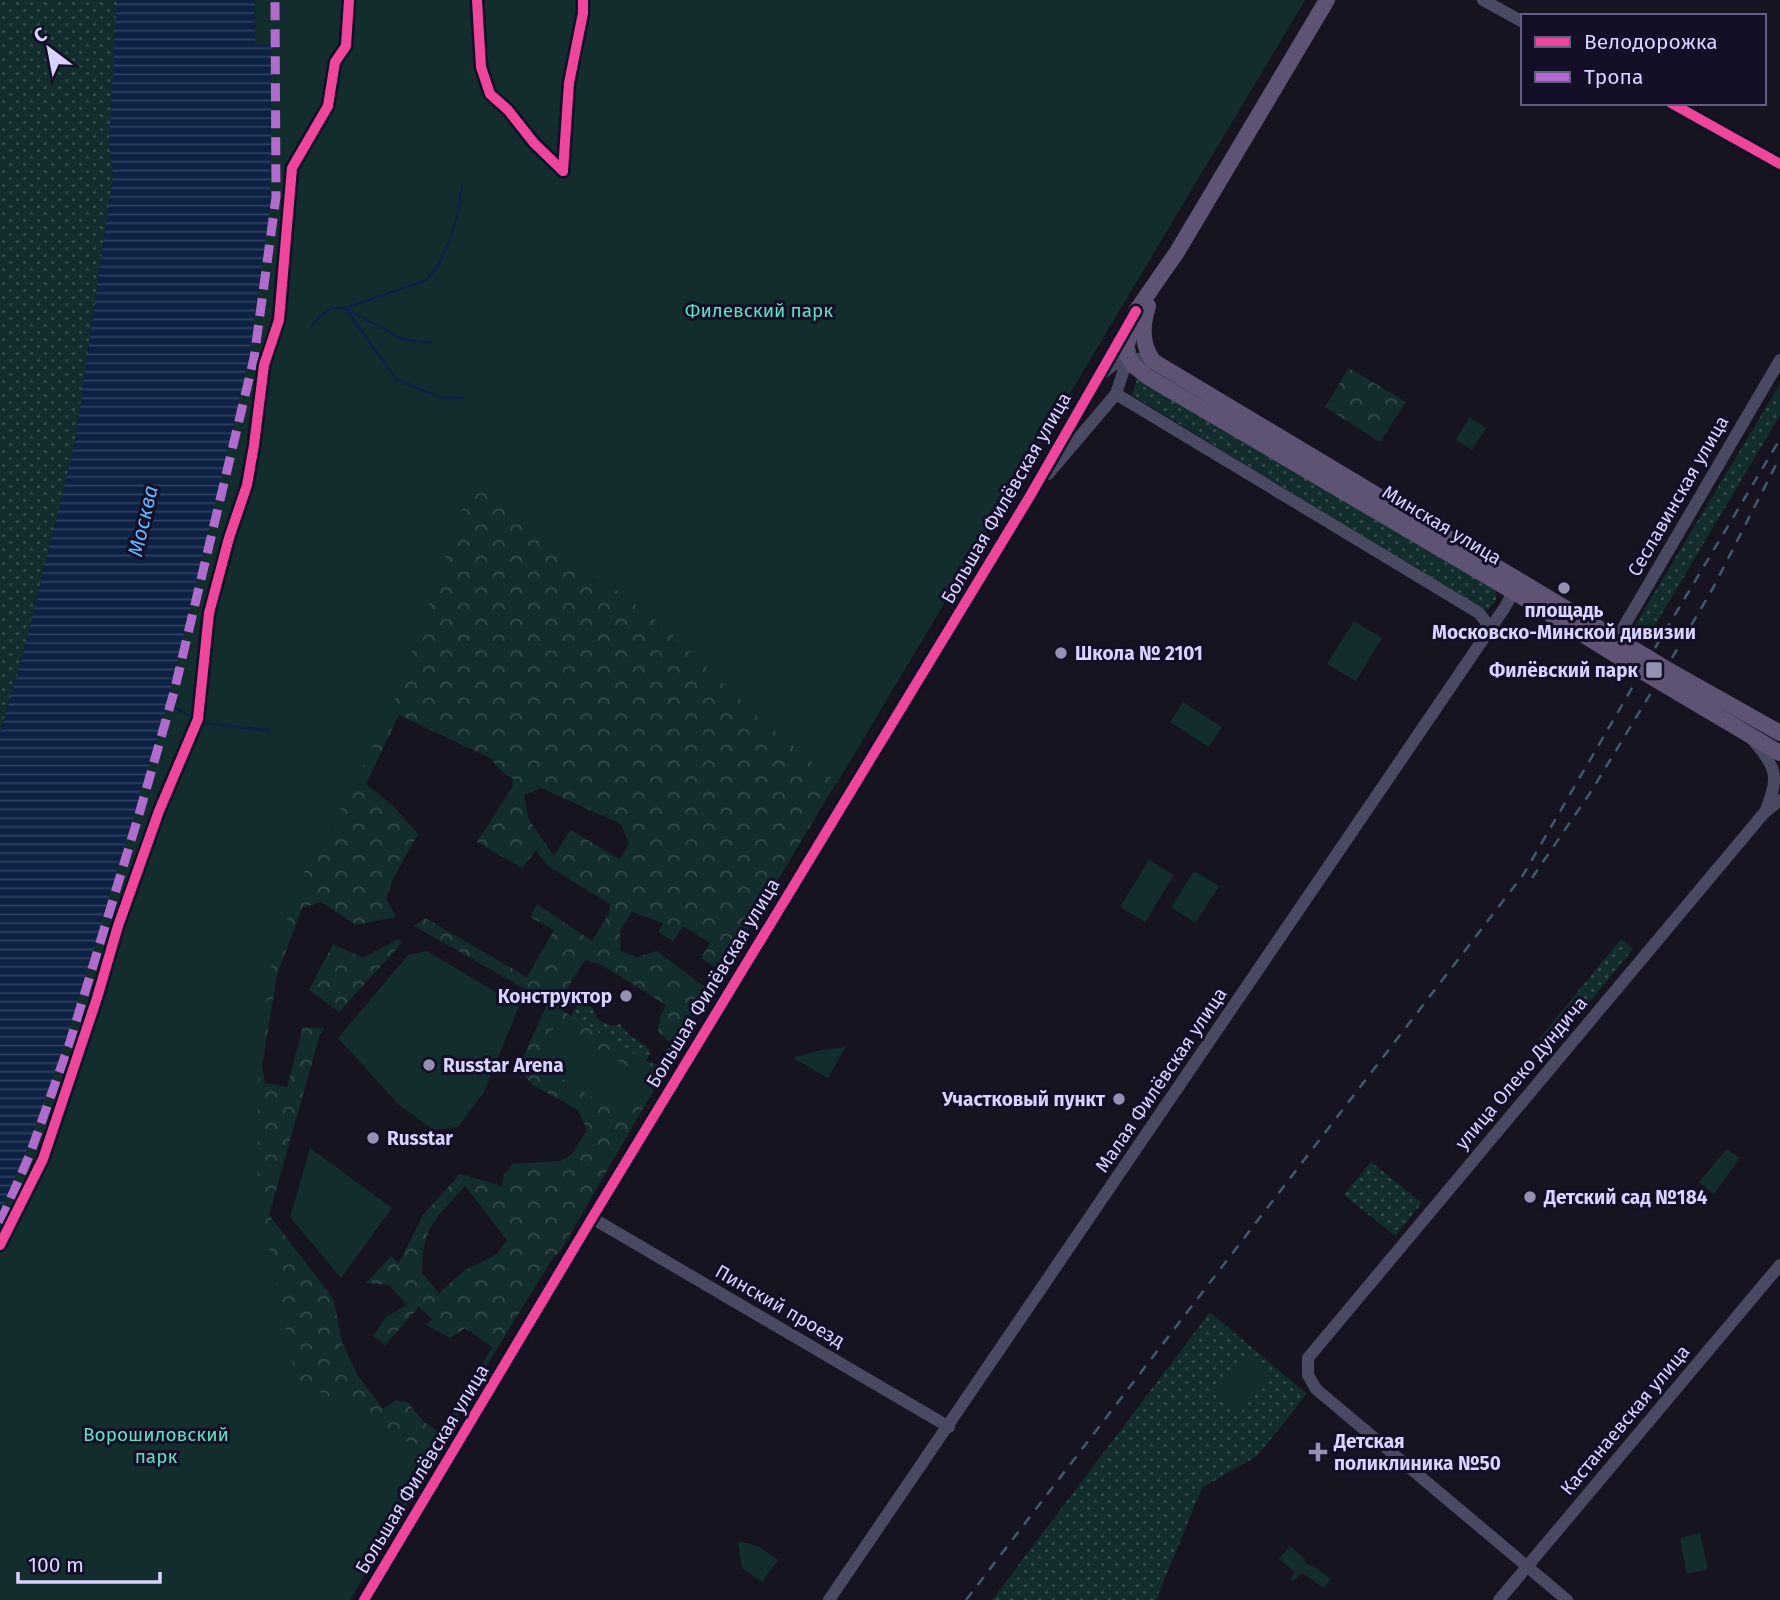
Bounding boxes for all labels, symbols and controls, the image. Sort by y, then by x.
north arrow [14,14,84,84]
legend [1521,14,1766,105]
text: С [30,22,51,48]
text: Велодорожка [1584,29,1718,55]
text: Тропа [1584,64,1643,90]
park label: Филевский парк [685,299,833,322]
street label: Большая Филёвская улица [936,388,1076,608]
street label: Сеславинская улица [1623,412,1733,580]
street label: Минская улица [1378,480,1506,570]
water label: Москва [122,483,164,559]
marker: площадь Московско-Минской дивизии [1556,580,1572,596]
place label: площадь Московско-Минской дивизии [1432,599,1696,644]
place label: Школа № 2101 [1075,642,1203,665]
marker: Школа № 2101 [1053,645,1069,661]
place label: Филёвский парк [1489,659,1639,682]
marker: Филёвский парк [1644,660,1664,680]
street label: Большая Филёвская улица [641,874,785,1092]
street label: Малая Филёвская улица [1090,983,1232,1177]
place label: Конструктор [498,985,612,1008]
marker: Конструктор [618,988,634,1004]
street label: улица Олеко Дундича [1450,992,1592,1154]
place label: Russtar Arena [443,1054,564,1077]
marker: Russtar Arena [421,1057,437,1073]
place label: Участковый пункт [941,1088,1106,1111]
marker: Участковый пункт [1111,1091,1127,1107]
place label: Russtar [387,1127,453,1150]
marker: Russtar [365,1130,381,1146]
place label: Детский сад №184 [1543,1186,1708,1209]
marker: Детский сад №184 [1522,1189,1538,1205]
street label: Пинский проезд [711,1260,849,1352]
street label: Кастанаевская улица [1556,1340,1694,1500]
street label: Большая Филёвская улица [350,1360,494,1578]
park label: Ворошиловский парк [83,1423,229,1468]
place label: Детская поликлиника №50 [1333,1430,1501,1475]
marker: Детская поликлиника №50 [1308,1442,1328,1462]
scale bar [18,1540,159,1584]
text: 100 m [28,1552,84,1578]

